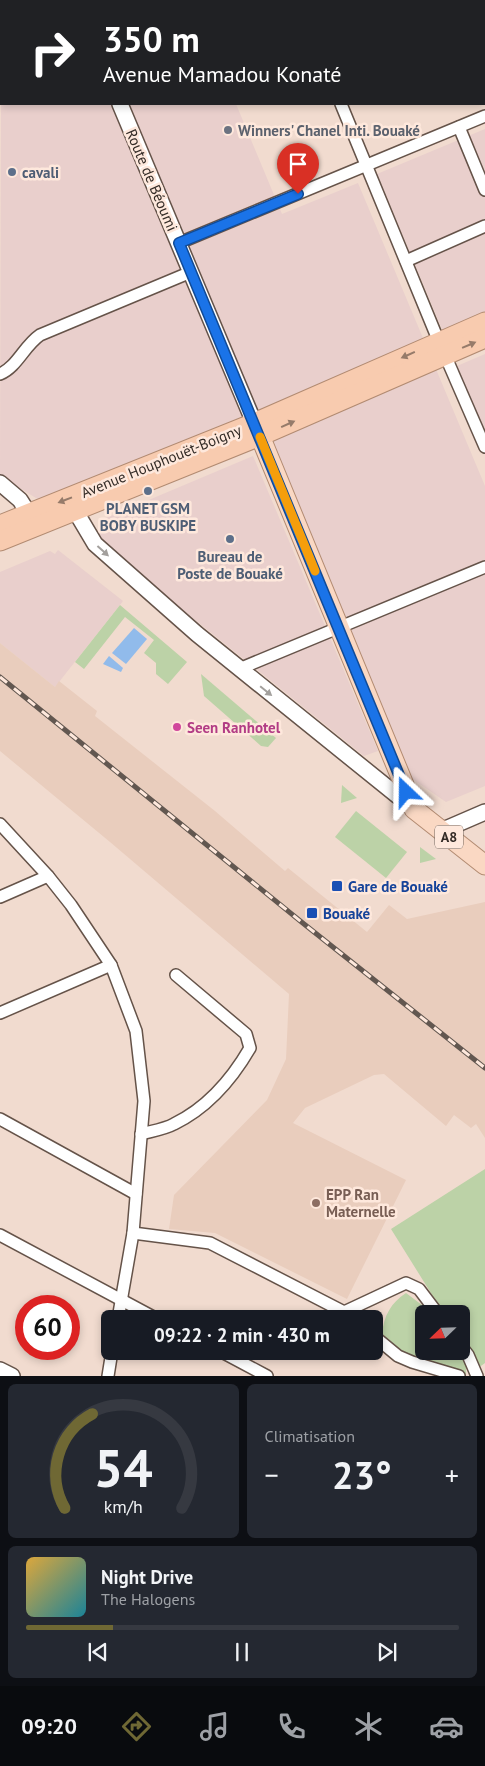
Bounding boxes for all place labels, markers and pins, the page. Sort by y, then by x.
place label: Winners' Chanel Inti. Bouaké [238,121,420,140]
marker: Winners' Chanel Inti. Bouaké [222,124,234,136]
pin [277,143,319,194]
place label: cavali [22,163,59,182]
marker: cavali [6,166,18,178]
marker: PLANET GSM BOBY BUSKIPE [142,485,154,497]
place label: PLANET GSM BOBY BUSKIPE [100,499,196,535]
marker: Bureau de Poste de Bouaké [224,533,236,545]
place label: Bureau de Poste de Bouaké [177,547,283,583]
place label: Seen Ranhotel [187,718,281,737]
marker: Seen Ranhotel [171,721,183,733]
place label: Gare de Bouaké [348,877,448,896]
marker: Gare de Bouaké [330,879,344,893]
place label: Bouaké [323,904,371,923]
marker: Bouaké [305,906,319,920]
place label: EPP Ran Maternelle [326,1185,396,1221]
marker: EPP Ran Maternelle [310,1197,322,1209]

